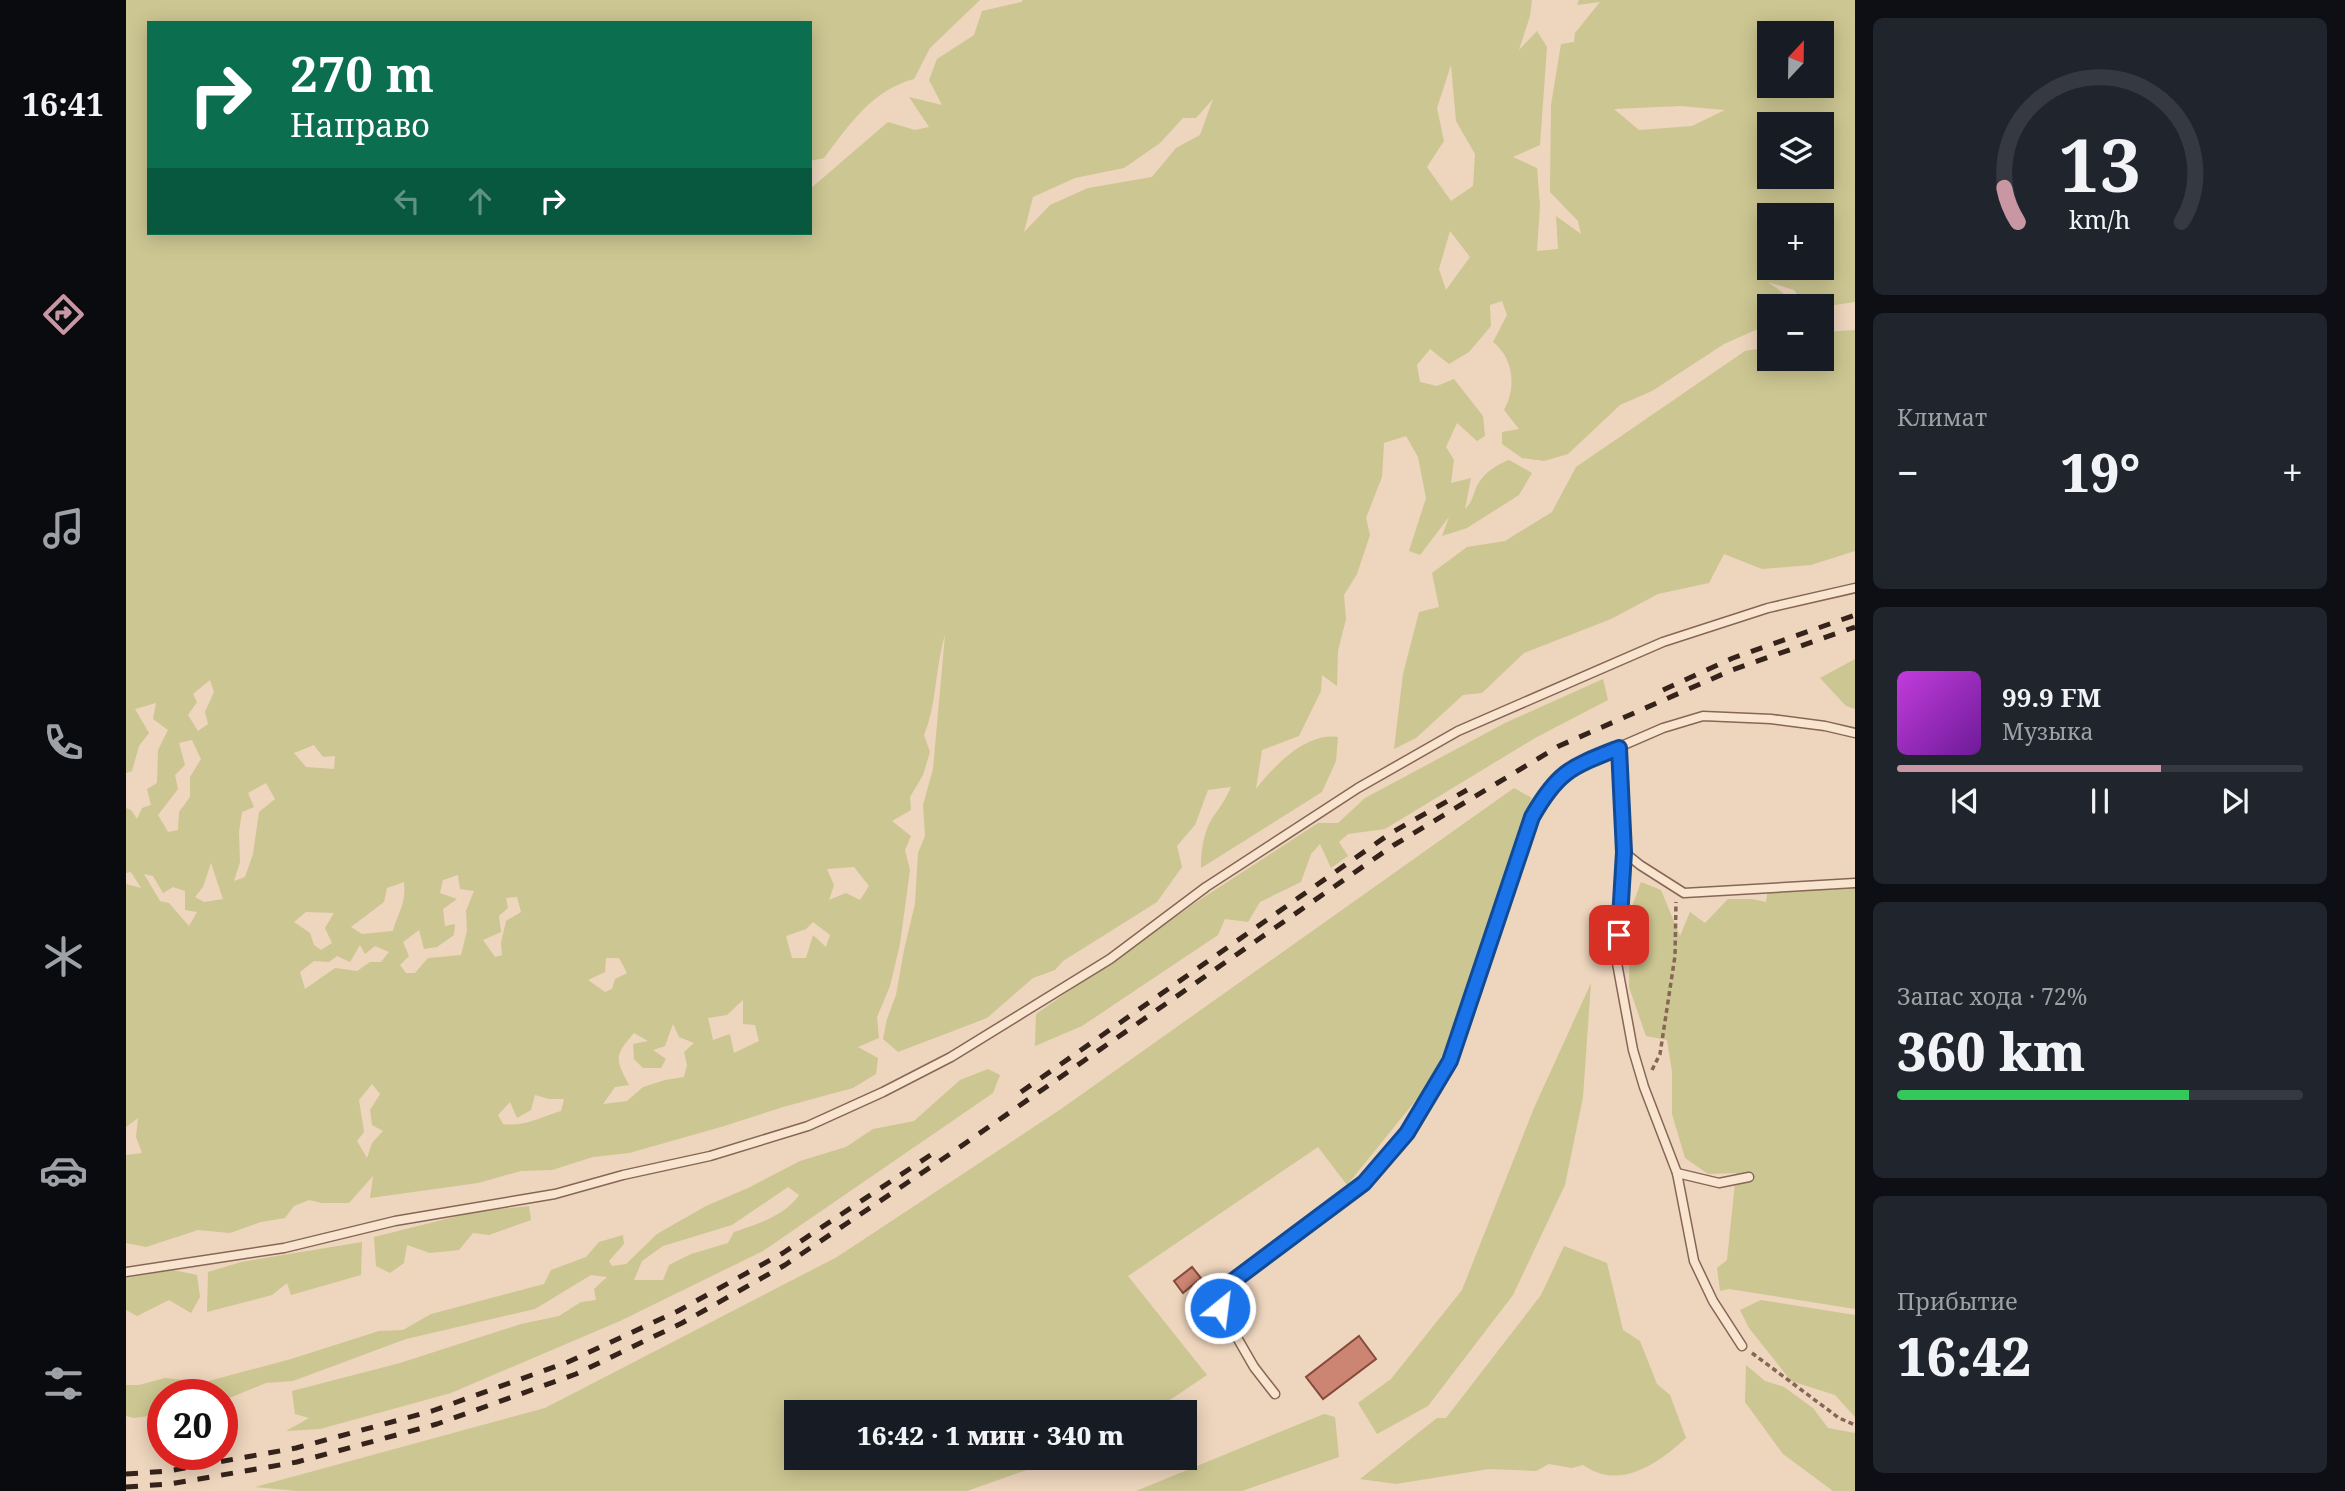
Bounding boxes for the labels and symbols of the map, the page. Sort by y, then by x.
north arrow [1757,21,1834,98]
pin [1589,905,1649,965]
position arrow [1183,1271,1257,1345]
speed limit sign: 20 [147,1379,238,1470]

